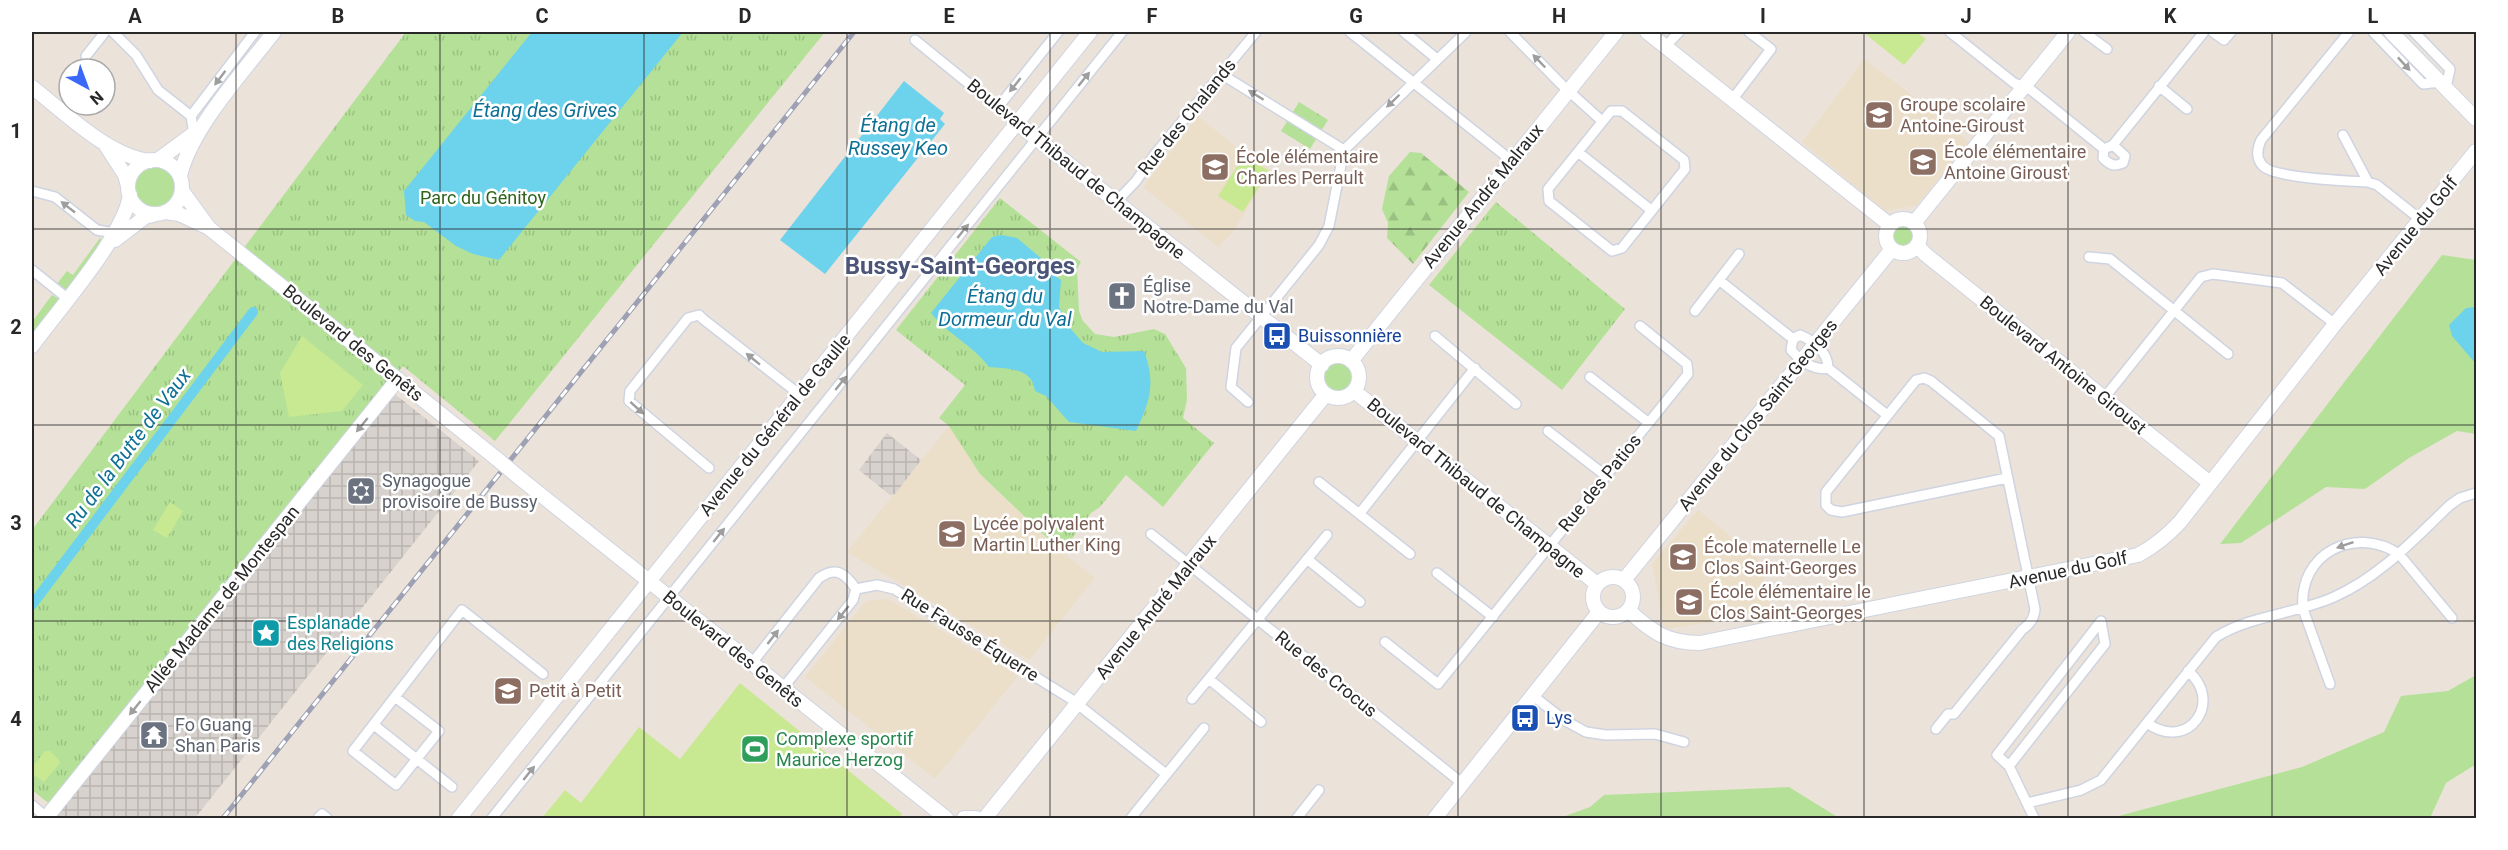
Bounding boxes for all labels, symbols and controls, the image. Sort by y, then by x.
text: A [128,4,142,28]
text: B [332,4,344,28]
text: C [535,4,549,28]
text: D [739,4,752,28]
text: E [943,4,955,28]
text: F [1147,4,1158,28]
text: G [1349,4,1363,28]
text: H [1552,4,1566,28]
text: I [1760,4,1766,28]
text: J [1960,4,1972,28]
text: K [2164,4,2177,28]
text: L [2368,4,2379,28]
street label: Rue des Chalands [1133,54,1240,179]
one-way arrow [1532,54,1546,69]
north arrow [57,57,117,117]
one-way arrow [2397,57,2411,72]
one-way arrow [214,71,226,86]
one-way arrow [1078,71,1090,86]
street label: Boulevard Thibaud de Champagne [963,74,1189,263]
one-way arrow [1009,77,1022,93]
text: N [86,87,107,109]
one-way arrow [1248,90,1264,101]
one-way arrow [1386,93,1400,107]
place label: Groupe scolaire Antoine-Giroust [1900,94,2026,136]
water label: Étang des Grives [473,98,617,122]
school or university icon: Groupe scolaire Antoine-Giroust [1863,99,1895,131]
water label: Étang de Russey Keo [848,113,948,160]
text: 1 [10,119,22,143]
street label: Avenue André Malraux [1418,119,1547,272]
place label: École élémentaire Antoine Giroust [1944,141,2086,183]
place label: École élémentaire Charles Perrault [1236,146,1378,188]
school or university icon: École élémentaire Antoine Giroust [1907,146,1939,178]
school or university icon: École élémentaire Charles Perrault [1199,151,1231,183]
street label: Avenue du Golf [2369,171,2462,279]
park label: Parc du Génitoy [420,187,546,208]
one-way arrow [60,201,76,214]
one-way arrow [956,223,969,239]
district label: Bussy-Saint-Georges [845,252,1075,280]
place label: Église Notre-Dame du Val [1143,275,1294,317]
street label: Boulevard des Genêts [279,280,428,406]
church icon: Église Notre-Dame du Val [1106,280,1138,312]
water label: Étang du Dormeur du Val [938,284,1072,331]
street label: Boulevard Antoine Giroust [1976,291,2151,438]
text: 2 [10,315,22,339]
street label: Avenue du Clos Saint-Georges [1674,315,1841,515]
bus stop icon: Buissonnière [1261,320,1293,352]
place label: Buissonnière [1298,325,1402,346]
street label: Avenue du Général de Gaulle [695,329,855,520]
one-way arrow [746,353,761,366]
water label: Ru de la Butte de Vaux [60,363,196,532]
one-way arrow [834,375,847,391]
street label: Boulevard Thibaud de Champagne [1363,393,1589,582]
one-way arrow [629,401,644,415]
one-way arrow [355,417,368,433]
street label: Rue des Patios [1554,430,1645,536]
place label: Synagogue provisoire de Bussy [382,470,538,512]
synagogue icon: Synagogue provisoire de Bussy [345,475,377,507]
street label: Allée Madame de Montespan [140,501,303,696]
text: 3 [10,511,22,535]
place label: Lycée polyvalent Martin Luther King [973,513,1121,555]
school or university icon: Lycée polyvalent Martin Luther King [936,518,968,550]
one-way arrow [712,527,725,543]
street label: Avenue André Malraux [1091,530,1220,683]
place label: École maternelle Le Clos Saint-Georges [1704,536,1861,578]
school or university icon: École maternelle Le Clos Saint-Georges [1667,541,1699,573]
one-way arrow [2335,541,2353,551]
street label: Avenue du Golf [2007,547,2130,592]
place label: École élémentaire le Clos Saint-Georges [1710,581,1871,623]
street label: Rue Fausse Équerre [898,584,1043,685]
street label: Boulevard des Genêts [659,586,808,712]
school or university icon: École élémentaire le Clos Saint-Georges [1673,586,1705,618]
one-way arrow [837,606,849,621]
place label: Esplanade des Religions [287,612,394,654]
place icon: Esplanade des Religions [250,617,282,649]
street label: Rue des Crocus [1271,626,1382,721]
one-way arrow [766,629,778,644]
school or university icon: Petit à Petit [492,675,524,707]
place label: Petit à Petit [529,680,622,701]
one-way arrow [128,700,141,716]
bus stop icon: Lys [1509,702,1541,734]
text: 4 [10,707,22,731]
place label: Lys [1546,707,1572,728]
place label: Fo Guang Shan Paris [175,714,261,756]
temple icon: Fo Guang Shan Paris [138,719,170,751]
place label: Complexe sportif Maurice Herzog [776,728,914,770]
sports icon: Complexe sportif Maurice Herzog [739,733,771,765]
one-way arrow [522,765,535,781]

